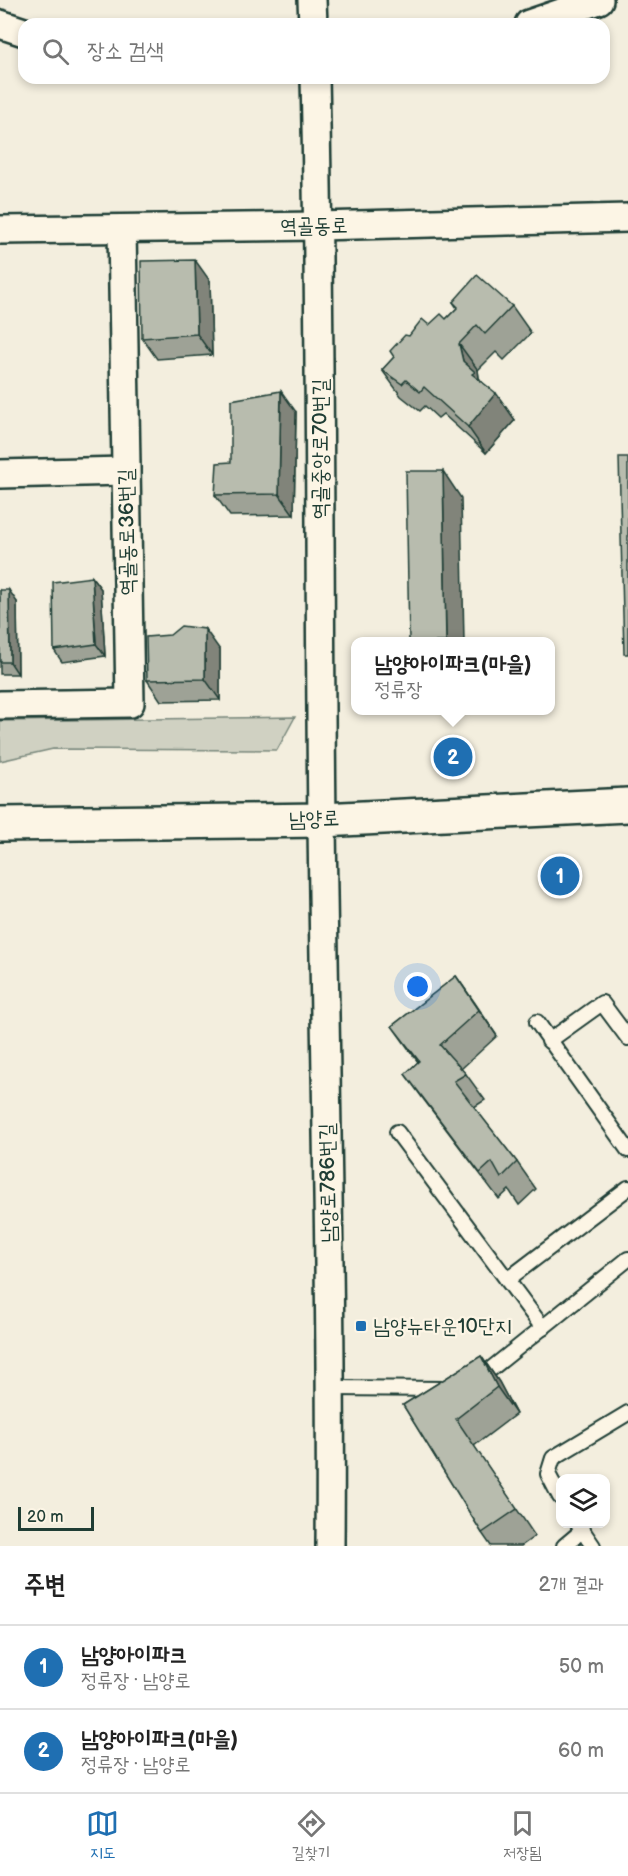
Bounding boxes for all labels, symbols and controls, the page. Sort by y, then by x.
search box [18,18,610,84]
icon: search [39,35,72,68]
text: 장소 검색 [87,38,164,65]
street label: 역골동로 [280,213,348,239]
street label: 역골중앙로70번길 [308,378,333,519]
street label: 역골동로36번길 [113,468,141,596]
popup [351,637,555,715]
text: 남양아이파크(마을) [374,651,532,678]
text: 정류장 [374,678,423,702]
pin: 2 [434,734,472,780]
street label: 남양로 [288,806,340,832]
pin: 1 [540,854,580,898]
your location [403,972,432,1001]
street label: 남양로786번길 [314,1123,342,1243]
place label: 남양뉴타운10단지 [373,1314,512,1339]
marker: 남양뉴타운10단지 [354,1319,368,1333]
map controls [556,1474,610,1528]
button: layers [556,1474,610,1528]
scale bar [18,1504,94,1532]
text: 20 m [27,1508,63,1527]
text: 주변 [24,1570,66,1601]
text: 2개 결과 [539,1573,604,1597]
text: 남양아이파크 [81,1642,187,1669]
text: 1 [39,1655,48,1679]
text: 50 m [559,1655,604,1679]
text: 정류장 · 남양로 [81,1669,191,1693]
text: 남양아이파크(마을) [81,1726,238,1753]
text: 2 [38,1739,49,1763]
text: 60 m [558,1739,604,1763]
text: 정류장 · 남양로 [81,1753,191,1777]
tab: 지도 [86,1807,119,1863]
tab: 길찾기 [292,1807,330,1863]
tab: 저장됨 [503,1807,542,1863]

